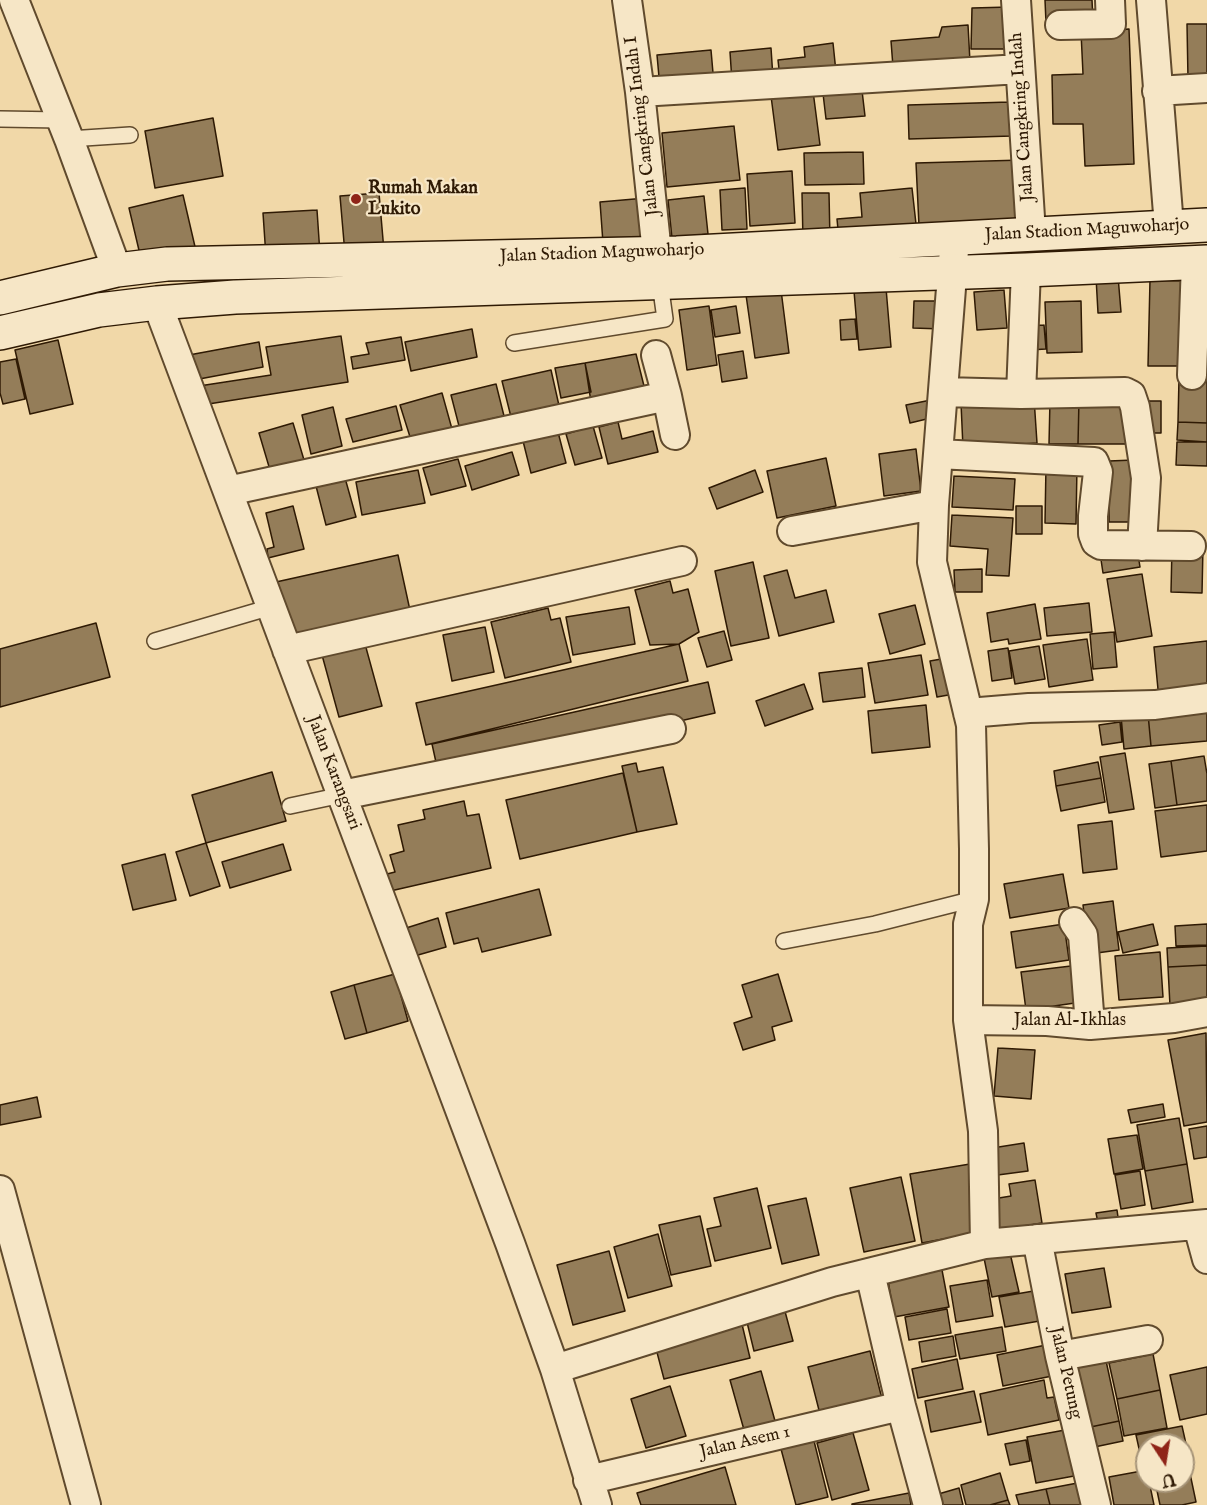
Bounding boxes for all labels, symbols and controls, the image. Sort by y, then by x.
street label: Jalan Cangkring Indah [1006,32,1040,202]
street label: Jalan Cangkring Indah I [621,35,665,217]
place label: Rumah Makan Lukito [368,178,478,220]
marker: Rumah Makan Lukito [349,192,363,206]
street label: Jalan Stadion Maguwoharjo [984,215,1190,247]
street label: Jalan Stadion Maguwoharjo [499,240,705,268]
street label: Jalan Karangsari [301,713,365,833]
street label: Jalan Al-Ikhlas [1014,1010,1126,1032]
street label: Jalan Petung [1044,1325,1086,1421]
street label: Jalan Asem 1 [698,1422,792,1464]
north arrow [1135,1433,1195,1493]
text: U [1160,1467,1177,1490]

